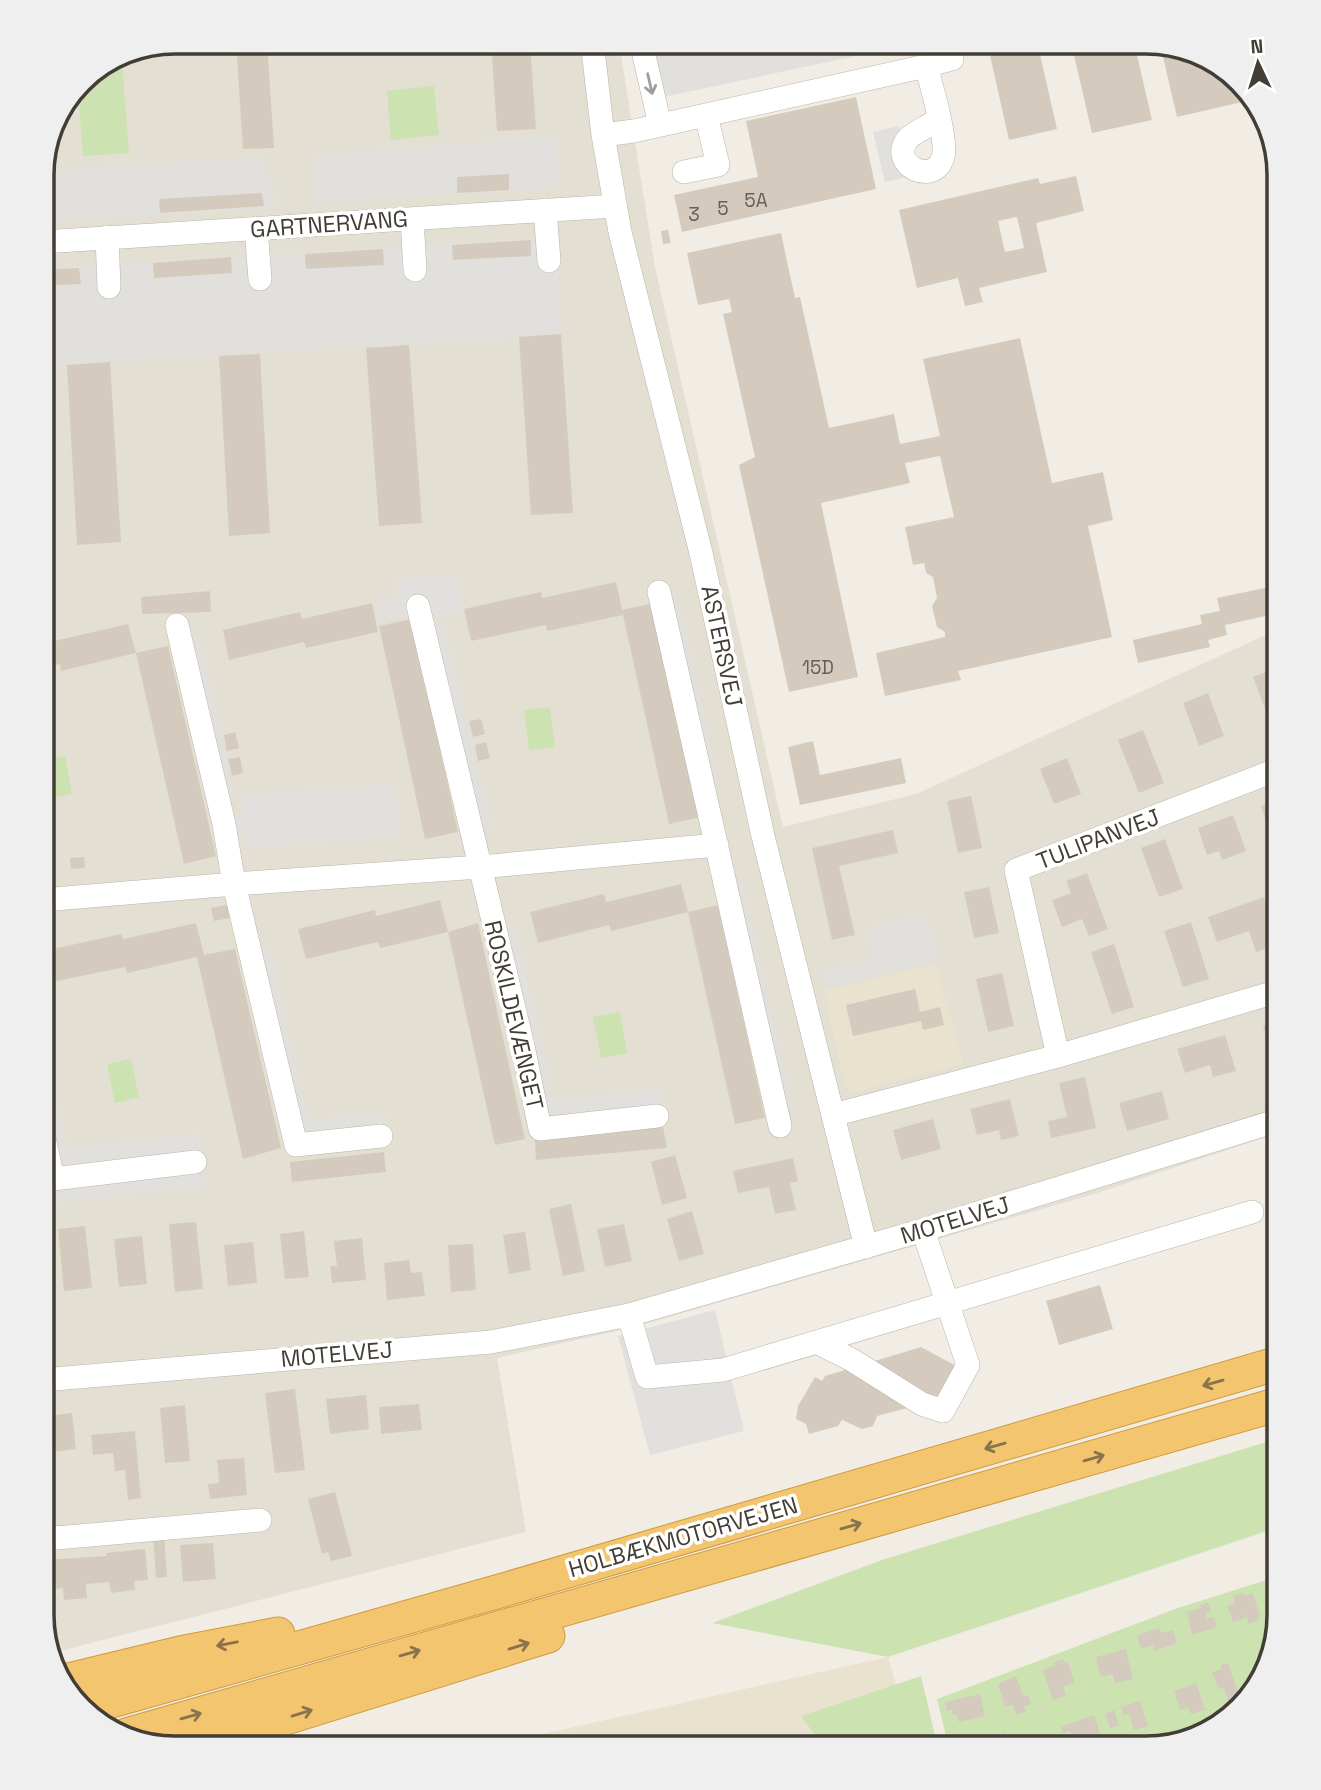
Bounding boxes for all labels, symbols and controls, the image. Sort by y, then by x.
north arrow [1223,28,1293,98]
text: N [1250,34,1264,59]
one-way arrow [644,72,658,95]
house number: 5A [744,188,768,213]
house number: 5 [717,196,729,221]
house number: 3 [688,202,700,227]
street label: GARTNERVANG [249,204,409,244]
street label: ASTERSVEJ [694,582,750,710]
house number: 15D [802,655,834,680]
street label: TULIPANVEJ [1032,802,1164,876]
street label: ROSKILDEVÆNGET [478,917,550,1113]
street label: MOTELVEJ [897,1189,1013,1251]
street label: MOTELVEJ [280,1334,394,1374]
one-way arrow [1203,1377,1225,1390]
one-way arrow [984,1441,1006,1454]
one-way arrow [1082,1451,1104,1464]
street label: HOLBÆKMOTORVEJEN [565,1490,801,1584]
one-way arrow [840,1519,862,1532]
one-way arrow [216,1637,239,1651]
one-way arrow [508,1638,530,1651]
one-way arrow [399,1646,421,1659]
one-way arrow [291,1706,313,1719]
one-way arrow [180,1709,202,1722]

